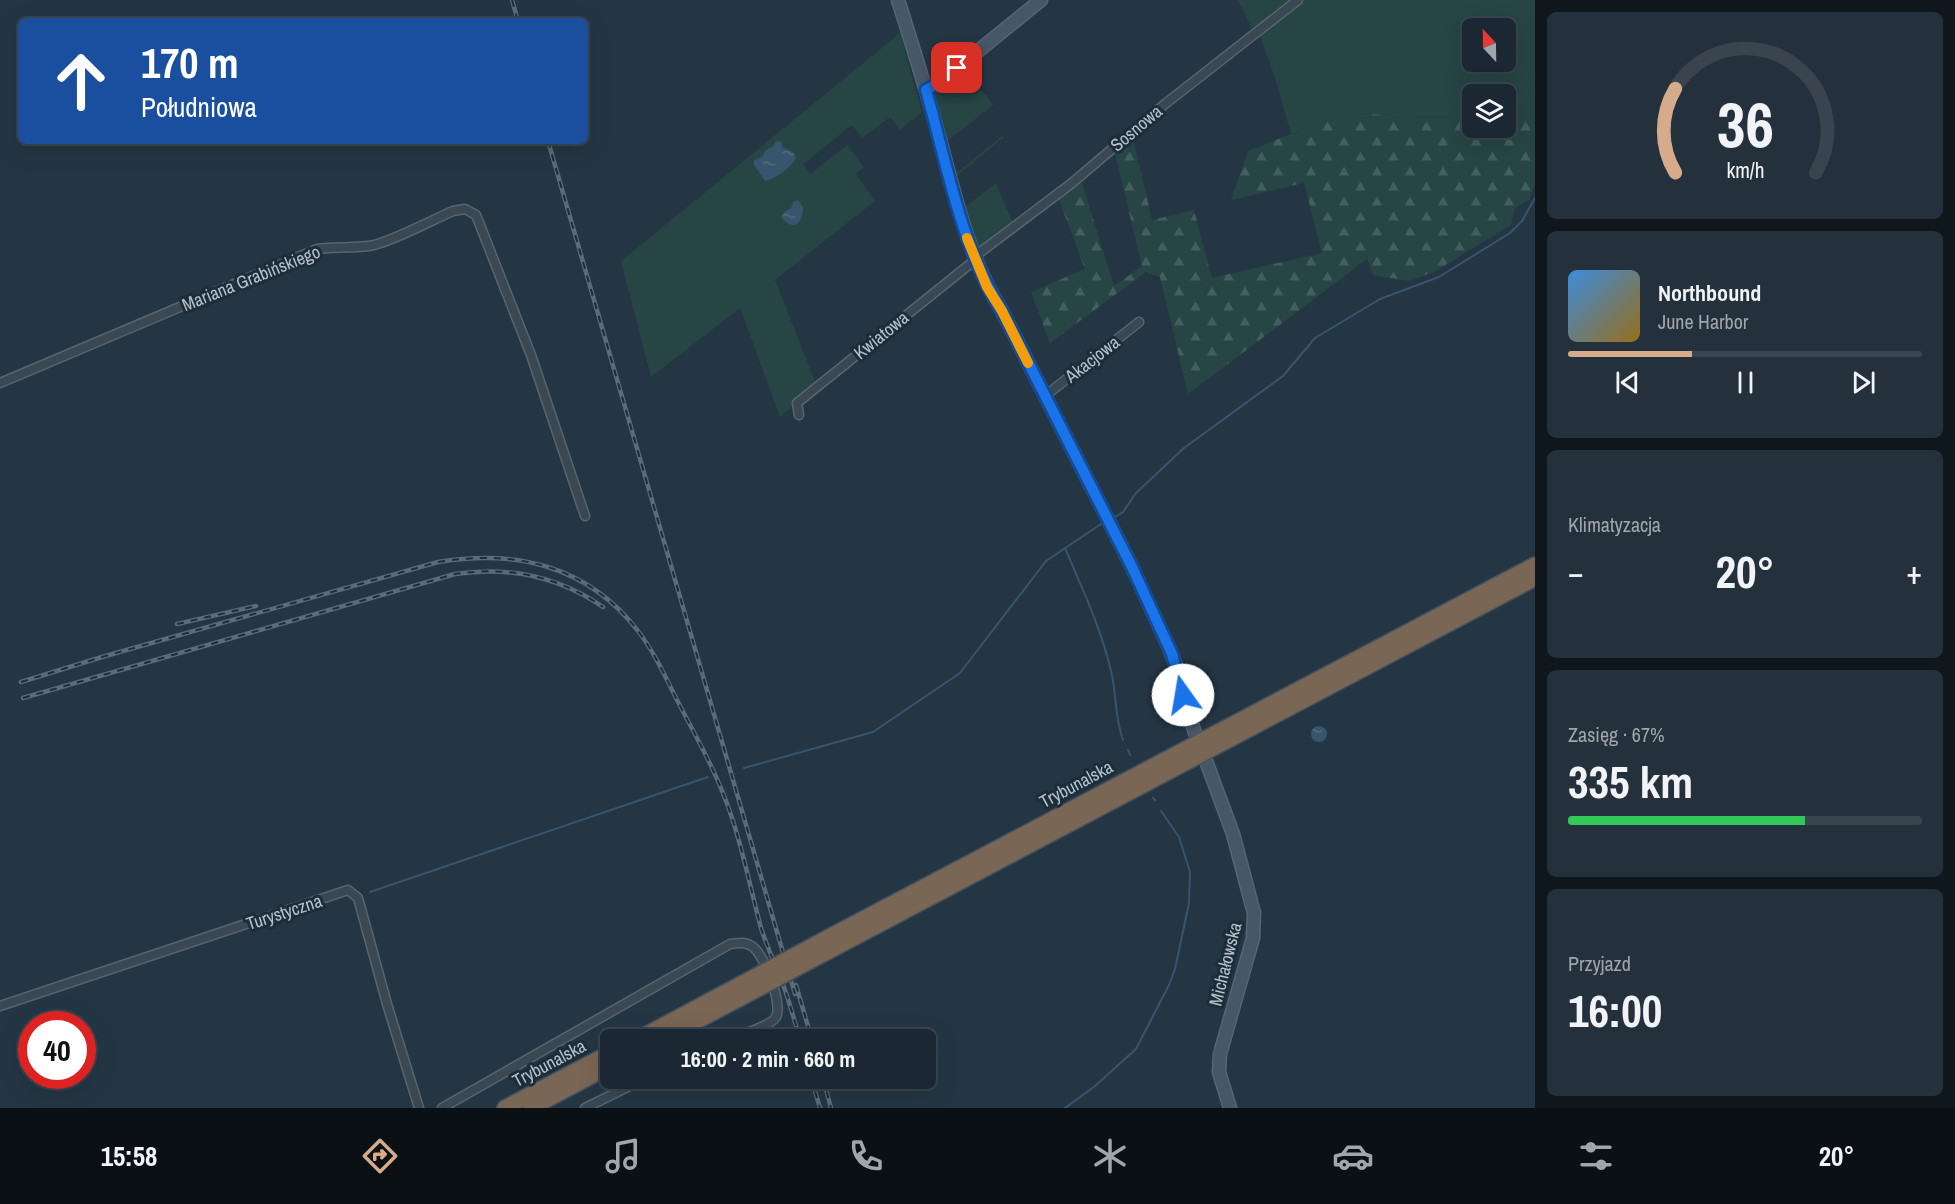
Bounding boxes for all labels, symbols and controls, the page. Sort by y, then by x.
north arrow [1462,18,1516,72]
map controls [1462,18,1516,138]
text: 170 m [141,35,239,91]
icon: ahead [42,42,120,120]
pin [931,42,982,93]
icon: arrive [940,51,973,84]
text: 36 [1717,82,1773,166]
button: layers [1462,84,1516,138]
text: Południowa [141,89,257,125]
street label: Sosnowa [1105,99,1167,157]
text: km/h [1726,156,1764,185]
street label: Mariana Grabińskiego [178,239,324,317]
text: Northbound [1658,278,1761,308]
street label: Kwiatowa [848,305,914,365]
text: June Harbor [1658,308,1748,335]
street label: Akacjowa [1059,330,1125,389]
icon: previous [1611,366,1644,399]
icon: pause [1729,366,1762,399]
icon: next [1847,366,1880,399]
text: Klimatyzacja [1568,511,1661,538]
text: 20° [1715,541,1775,602]
text: − [1568,550,1584,594]
text: + [1906,550,1922,594]
position arrow [1151,663,1215,727]
text: Zasięg · 67% [1568,721,1665,748]
text: 335 km [1568,751,1693,812]
street label: Trybunalska [1035,754,1117,814]
street label: Turystyczna [243,888,325,936]
street label: Michałowska [1203,920,1247,1008]
text: Przyjazd [1568,950,1631,977]
text: 16:00 [1568,980,1662,1041]
speed limit sign: 40 [18,1011,96,1089]
street label: Trybunalska [508,1033,590,1093]
text: 16:00 · 2 min · 660 m [681,1044,855,1074]
icon: directions [359,1135,401,1177]
icon: music [602,1135,644,1177]
icon: phone [845,1135,887,1177]
icon: climate [1089,1135,1131,1177]
icon: car [1332,1135,1374,1177]
icon: filters [1575,1135,1617,1177]
text: 15:58 [101,1138,157,1174]
text: 20° [1819,1138,1854,1174]

